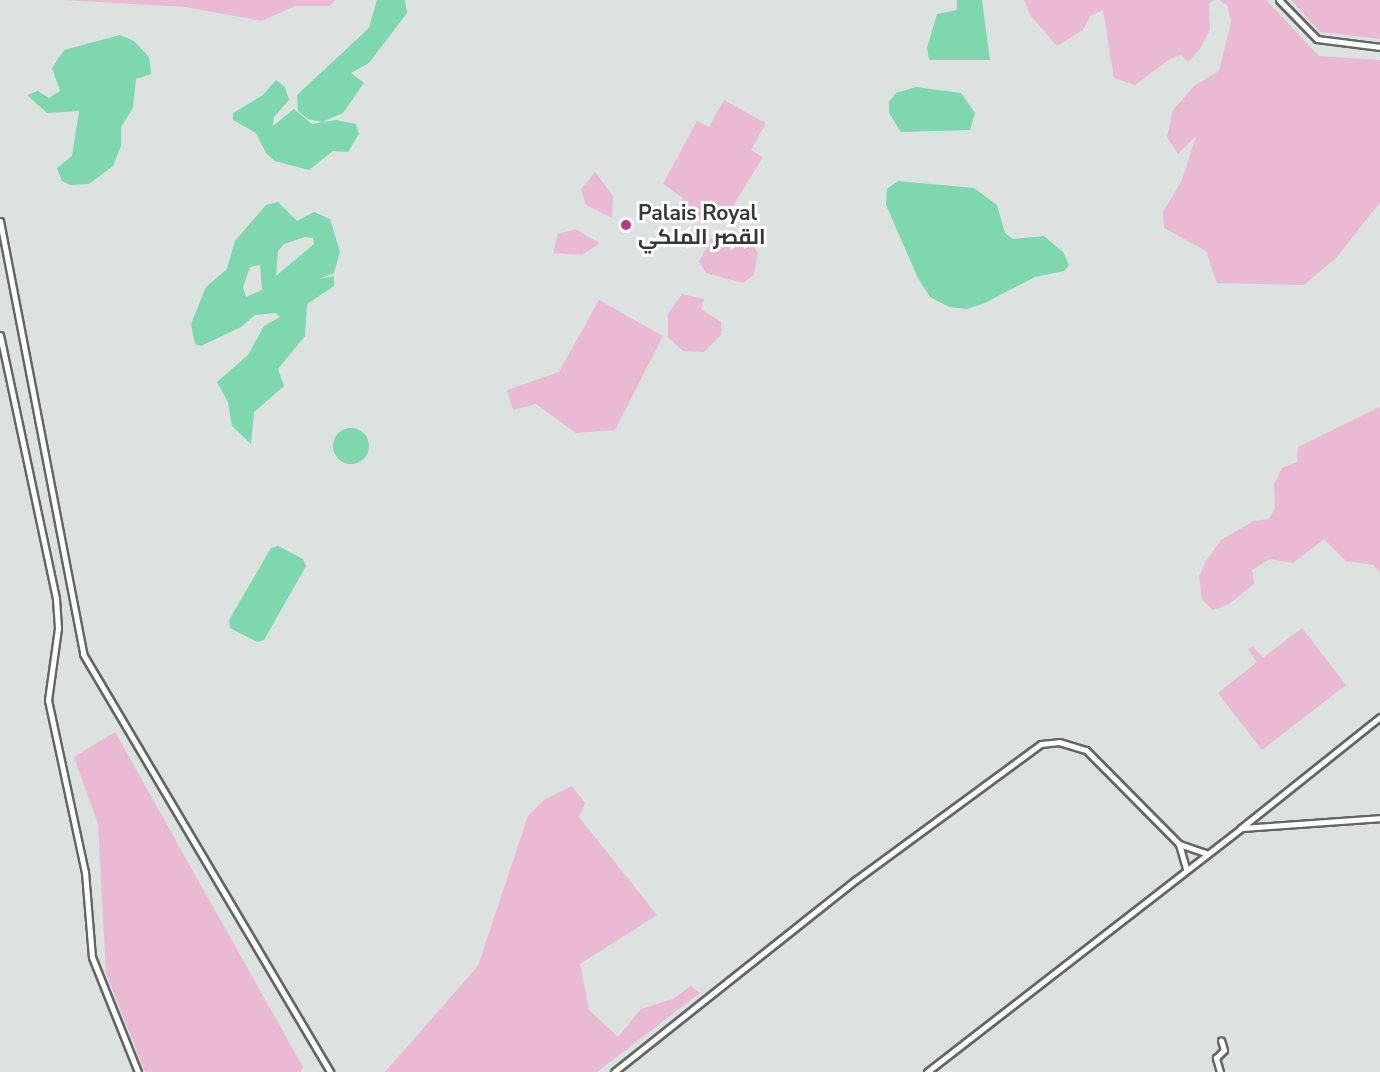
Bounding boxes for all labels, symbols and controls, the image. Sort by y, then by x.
place label: Palais Royal القصر الملكي [638,200,765,250]
marker: Palais Royal القصر الملكي [619,218,633,232]

